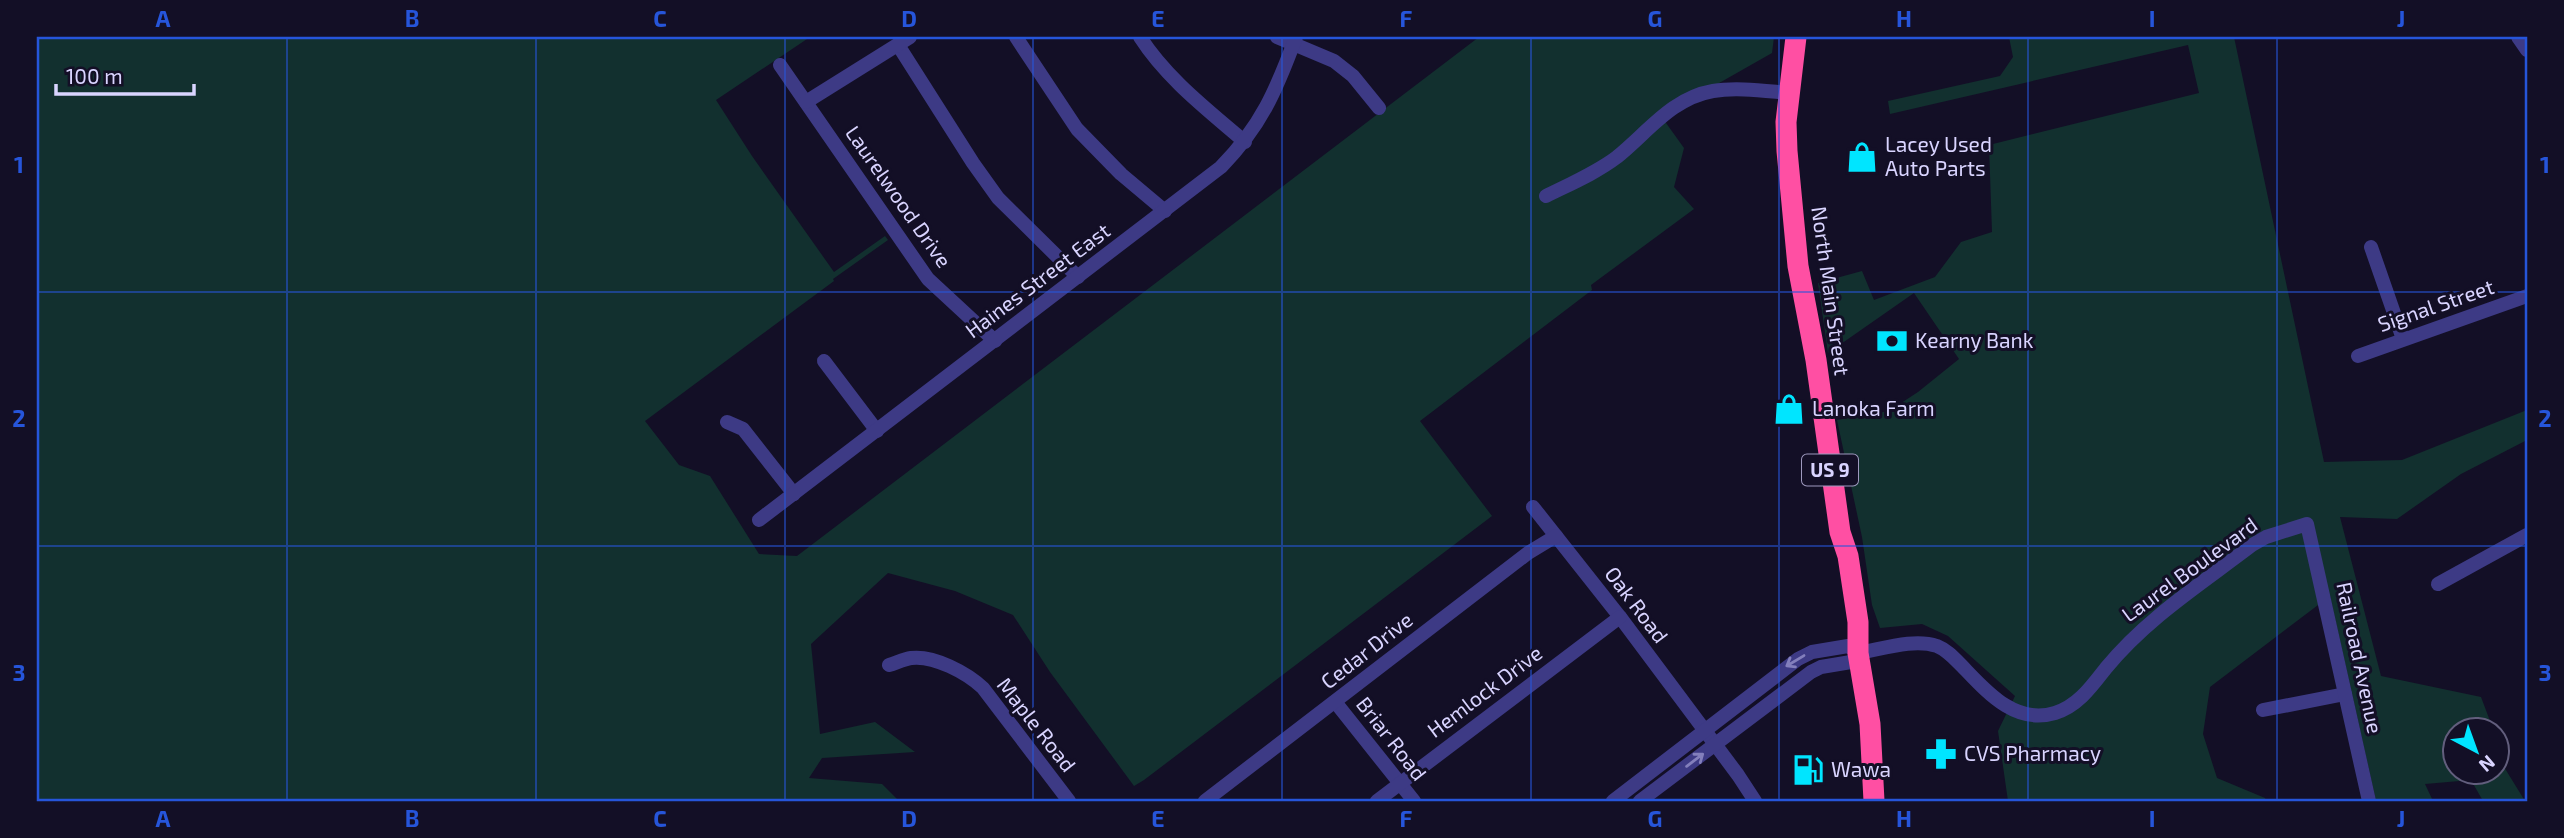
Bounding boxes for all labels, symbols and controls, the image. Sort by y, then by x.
text: A [155,4,171,32]
text: B [405,4,419,32]
text: C [653,4,667,32]
text: D [901,4,917,32]
text: E [1151,4,1165,32]
text: F [1400,4,1413,32]
text: G [1648,4,1662,32]
text: H [1896,4,1912,32]
text: I [2149,4,2155,32]
text: J [2397,4,2405,32]
scale bar [56,52,194,96]
text: 100 m [66,63,123,88]
street label: Laurelwood Drive [841,120,957,272]
place label: Lacey Used Auto Parts [1885,131,1992,180]
shop icon: Lacey Used Auto Parts [1845,140,1879,174]
text: 1 [14,150,24,178]
text: 1 [2540,150,2550,178]
street label: North Main Street [1807,205,1856,377]
street label: Haines Street East [960,217,1114,342]
street label: Signal Street [2374,273,2497,336]
bank icon: Kearny Bank [1875,324,1909,358]
place label: Kearny Bank [1915,327,2034,352]
shop icon: Lanoka Farm [1772,392,1806,426]
place label: Lanoka Farm [1812,395,1935,420]
text: 2 [12,404,26,432]
text: 2 [2538,404,2552,432]
road number: US 9 [1802,454,1858,485]
street label: Laurel Boulevard [2117,511,2262,626]
street label: Oak Road [1600,561,1674,647]
street label: Railroad Avenue [2332,580,2389,736]
street label: Cedar Drive [1315,606,1417,693]
street label: Hemlock Drive [1422,640,1546,742]
one-way arrow [1786,655,1806,669]
text: 3 [12,658,26,686]
text: 3 [2538,658,2552,686]
street label: Maple Road [993,672,1082,776]
street label: Briar Road [1352,691,1433,785]
north arrow [2442,716,2512,786]
pharmacy icon: CVS Pharmacy [1924,737,1958,771]
place label: CVS Pharmacy [1964,740,2101,765]
text: N [2475,751,2500,777]
one-way arrow [1685,753,1704,768]
fuel station icon: Wawa [1791,753,1825,787]
place label: Wawa [1831,756,1891,781]
text: A [155,804,171,832]
text: B [405,804,419,832]
text: C [653,804,667,832]
text: D [901,804,917,832]
text: E [1151,804,1165,832]
text: F [1400,804,1413,832]
text: G [1648,804,1662,832]
text: H [1896,804,1912,832]
text: I [2149,804,2155,832]
text: J [2397,804,2405,832]

